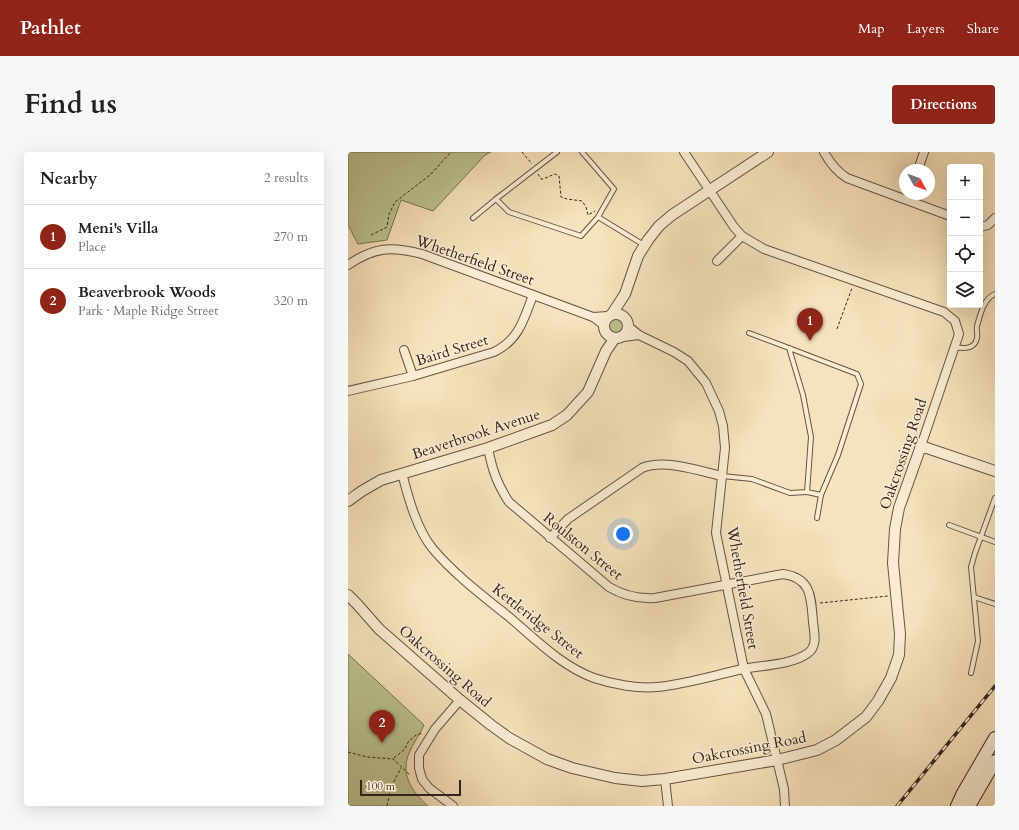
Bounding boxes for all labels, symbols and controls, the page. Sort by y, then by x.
text: Pathlet [20,15,81,41]
text: Map [858,19,885,38]
text: Layers [907,19,945,38]
text: Share [967,19,999,38]
text: Find us [24,85,117,123]
button: Directions [892,85,995,124]
north arrow [899,164,935,200]
map controls [947,164,983,308]
button: + [947,164,983,200]
text: Nearby [40,167,97,190]
text: 2 results [264,169,308,187]
button: − [947,200,983,236]
text: Meni's Villa [78,218,159,238]
text: 1 [50,228,56,246]
text: 270 m [274,228,308,246]
street label: Whetherfield Street [412,230,537,290]
button: locate [947,236,983,272]
text: Place [78,238,106,256]
button: layers [947,272,983,308]
text: Beaverbrook Woods [78,282,216,302]
text: 2 [50,292,56,310]
text: 320 m [274,292,308,310]
text: Park · Maple Ridge Street [78,302,218,320]
pin: 1 [797,308,823,341]
street label: Baird Street [413,329,491,370]
street label: Oakcrossing Road [875,396,931,512]
street label: Beaverbrook Avenue [409,404,543,464]
street label: Roulston Street [539,508,627,584]
your location [613,524,633,544]
street label: Whetherfield Street [722,524,764,651]
street label: Kettleridge Street [488,579,588,663]
street label: Oakcrossing Road [395,620,495,712]
pin: 2 [369,710,395,743]
street label: Oakcrossing Road [690,727,808,769]
scale bar [360,778,461,797]
text: 100 m [366,779,395,794]

